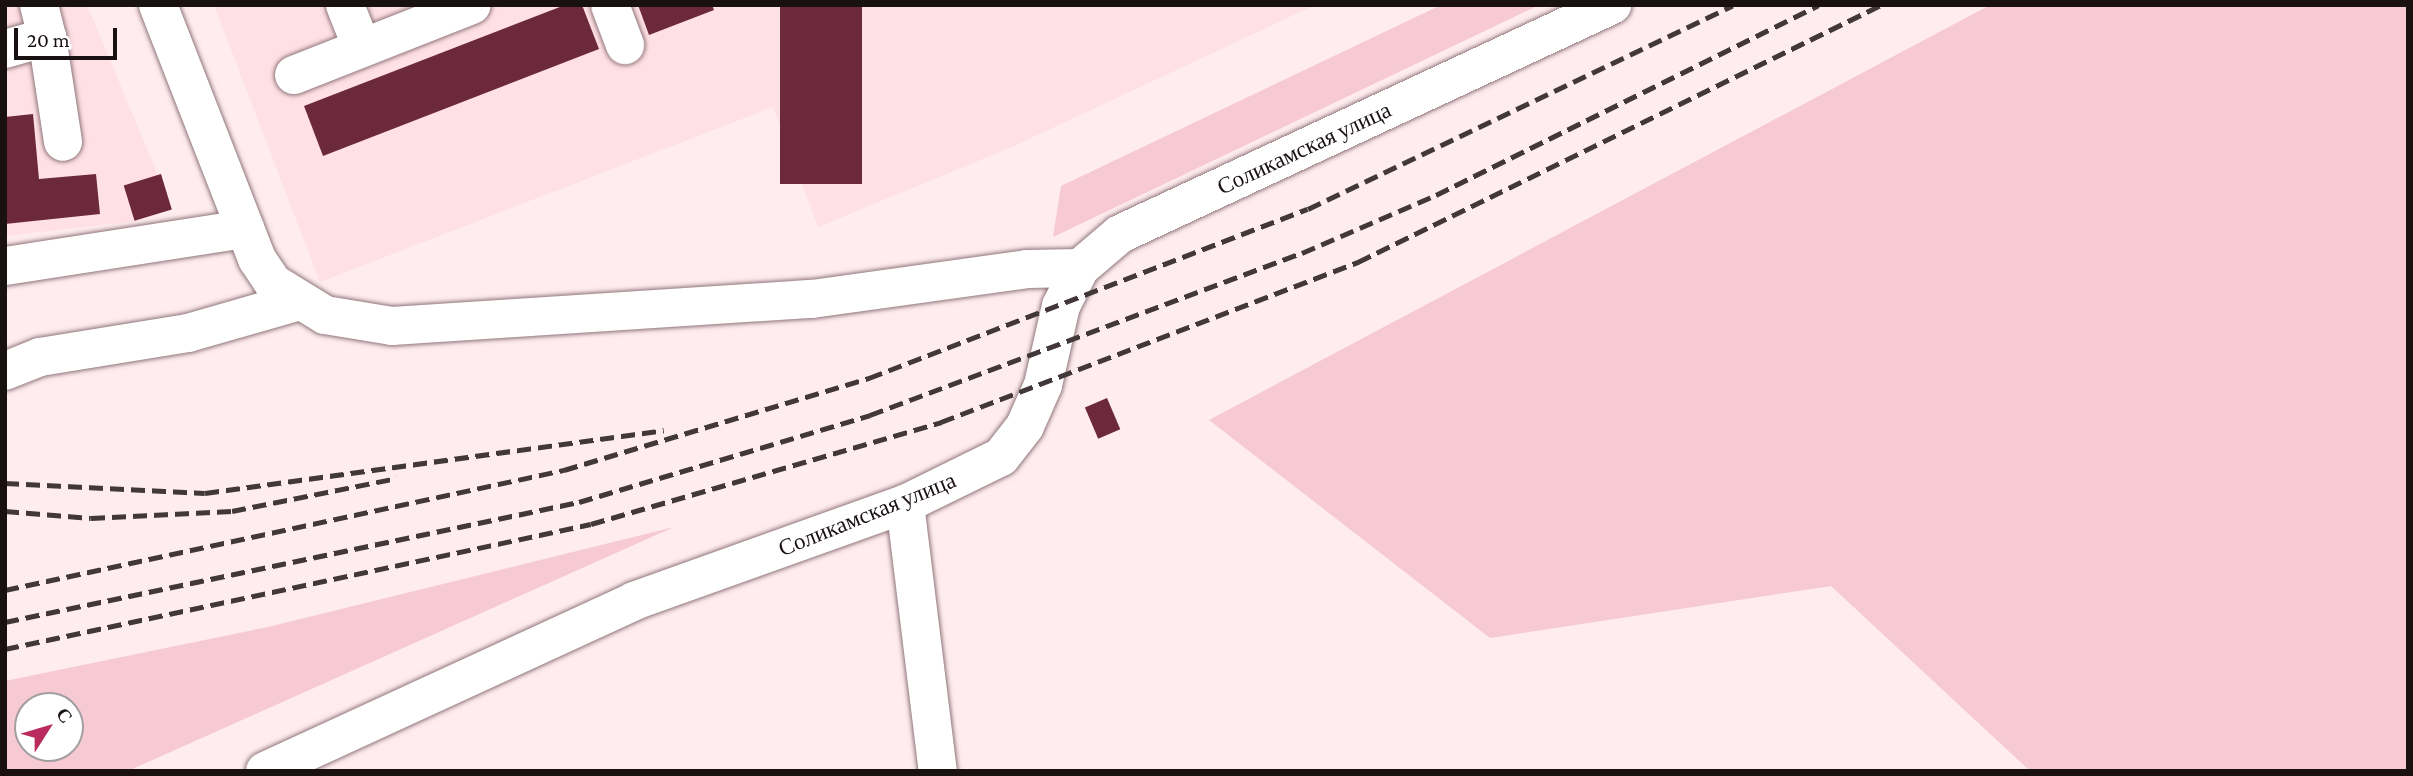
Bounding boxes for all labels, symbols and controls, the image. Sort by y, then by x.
scale bar [18,14,121,58]
text: 20 m [27,28,70,52]
street label: Соликамская улица [1213,96,1395,200]
street label: Соликамская улица [774,466,960,562]
north arrow [14,692,84,762]
text: С [52,703,77,727]

